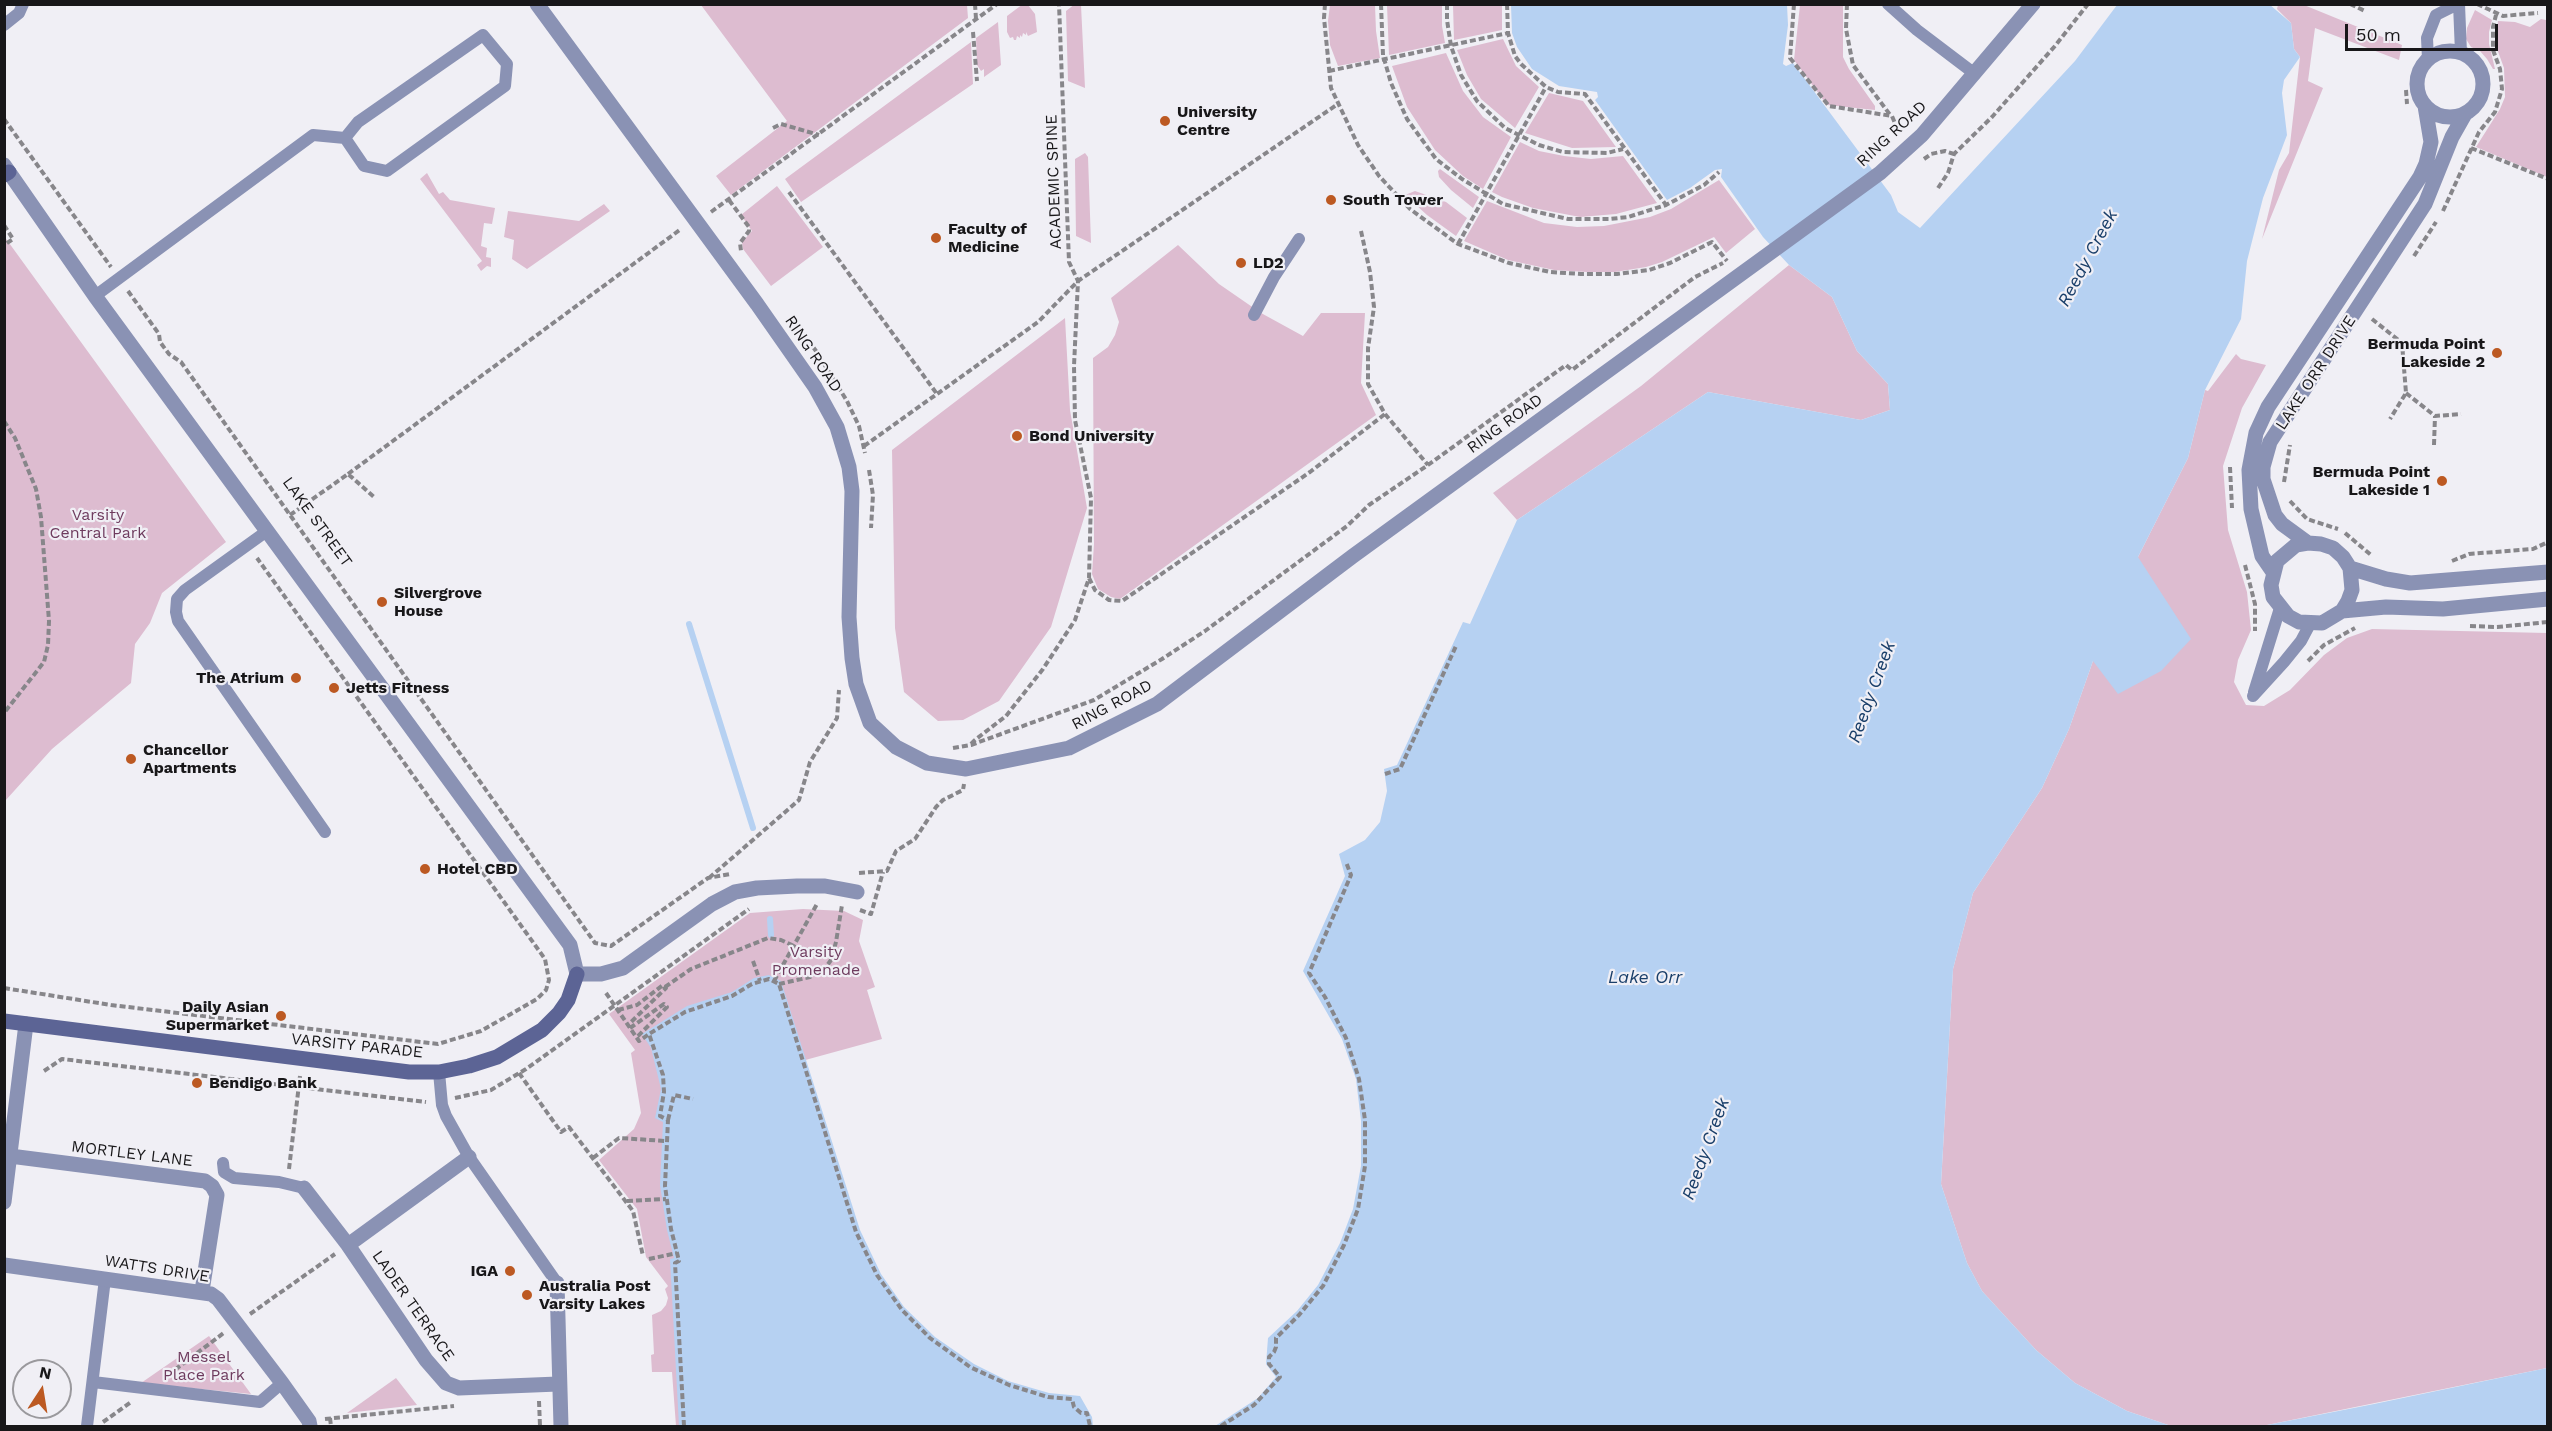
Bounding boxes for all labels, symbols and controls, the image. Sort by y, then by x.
scale bar [2348,12,2501,50]
text: 50 m [2356,24,2401,45]
street label: RING ROAD [1853,97,1931,171]
place label: University Centre [1177,102,1257,140]
street label: ACADEMIC SPINE [1042,114,1066,250]
marker: University Centre [1158,114,1172,128]
place label: South Tower [1343,190,1443,210]
marker: South Tower [1324,193,1338,207]
water label: Reedy Creek [2053,206,2123,310]
place label: Faculty of Medicine [948,219,1027,257]
marker: Faculty of Medicine [929,231,943,245]
place label: LD2 [1253,253,1284,273]
marker: LD2 [1234,256,1248,270]
street label: RING ROAD [780,312,846,396]
street label: LAKE ORR DRIVE [2272,312,2360,434]
place label: Bermuda Point Lakeside 2 [2368,334,2485,372]
marker: Bermuda Point Lakeside 2 [2490,346,2504,360]
street label: RING ROAD [1464,390,1546,458]
place label: Bond University [1029,426,1154,446]
marker: Bond University [1010,429,1024,443]
place label: Bermuda Point Lakeside 1 [2313,462,2430,500]
street label: LAKE STREET [278,473,356,571]
marker: Bermuda Point Lakeside 1 [2435,474,2449,488]
park label: Varsity Central Park [50,505,146,543]
place label: Silvergrove House [394,583,482,621]
marker: Silvergrove House [375,595,389,609]
water label: Reedy Creek [1844,638,1900,746]
place label: The Atrium [196,668,284,688]
marker: The Atrium [289,671,303,685]
street label: RING ROAD [1068,676,1156,734]
place label: Jetts Fitness [346,678,449,698]
marker: Jetts Fitness [327,681,341,695]
place label: Chancellor Apartments [143,740,236,778]
marker: Chancellor Apartments [124,752,138,766]
place label: Hotel CBD [437,859,518,879]
marker: Hotel CBD [418,862,432,876]
park label: Varsity Promenade [772,942,860,980]
water label: Lake Orr [1608,967,1682,989]
place label: Daily Asian Supermarket [166,997,269,1035]
marker: Daily Asian Supermarket [274,1009,288,1023]
street label: VARSITY PARADE [290,1030,424,1062]
place label: Bendigo Bank [209,1073,317,1093]
marker: Bendigo Bank [190,1076,204,1090]
water label: Reedy Creek [1678,1095,1734,1203]
street label: MORTLEY LANE [70,1137,194,1171]
street label: LADER TERRACE [368,1247,458,1365]
street label: WATTS DRIVE [103,1251,211,1287]
place label: IGA [471,1261,498,1281]
marker: IGA [503,1264,517,1278]
place label: Australia Post Varsity Lakes [539,1276,651,1314]
marker: Australia Post Varsity Lakes [520,1288,534,1302]
park label: Messel Place Park [163,1347,245,1385]
north arrow [12,1359,72,1419]
text: N [38,1362,53,1383]

